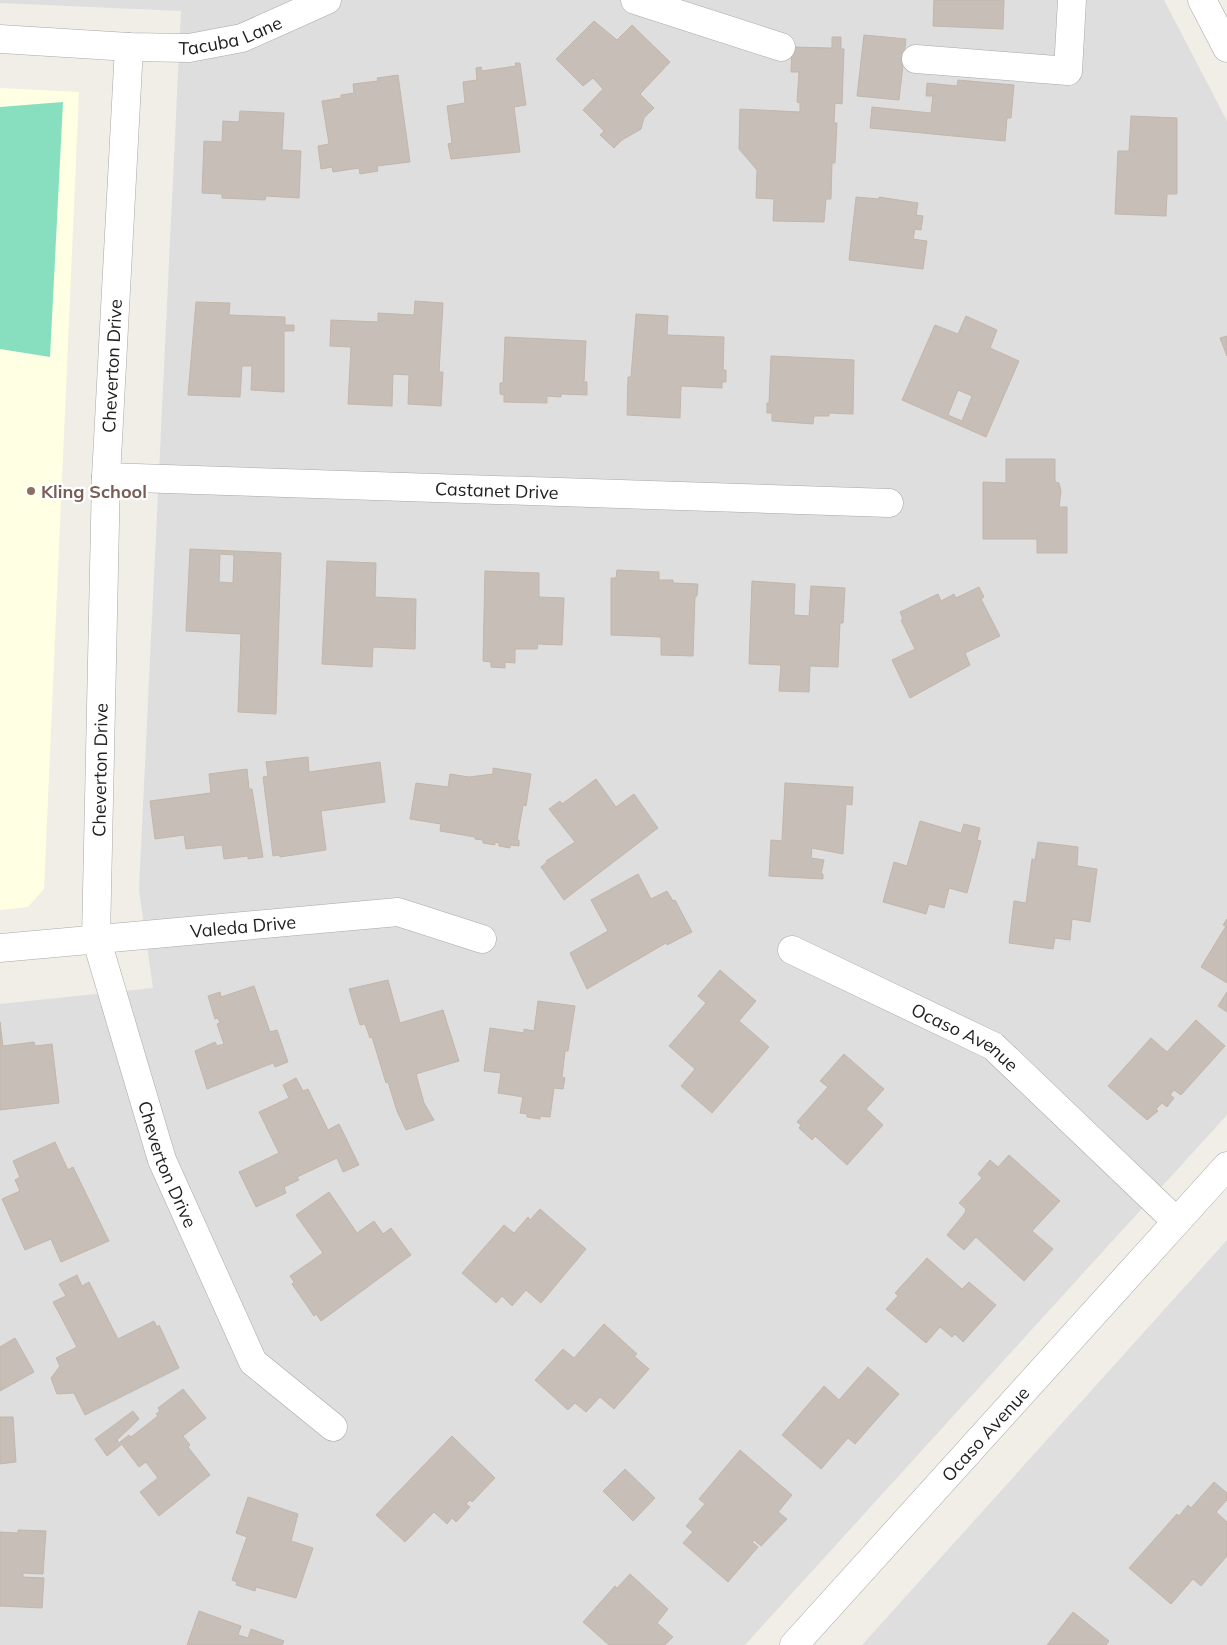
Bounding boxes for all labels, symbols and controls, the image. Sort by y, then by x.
street label: Tacuba Lane [178,10,285,60]
street label: Cheverton Drive [97,298,127,434]
street label: Castanet Drive [435,476,559,504]
place label: Kling School [41,480,147,503]
marker: Kling School [25,485,37,497]
street label: Cheverton Drive [87,703,113,837]
street label: Valeda Drive [189,910,297,942]
street label: Ocaso Avenue [908,997,1024,1076]
street label: Cheverton Drive [133,1098,202,1231]
street label: Ocaso Avenue [936,1381,1034,1486]

